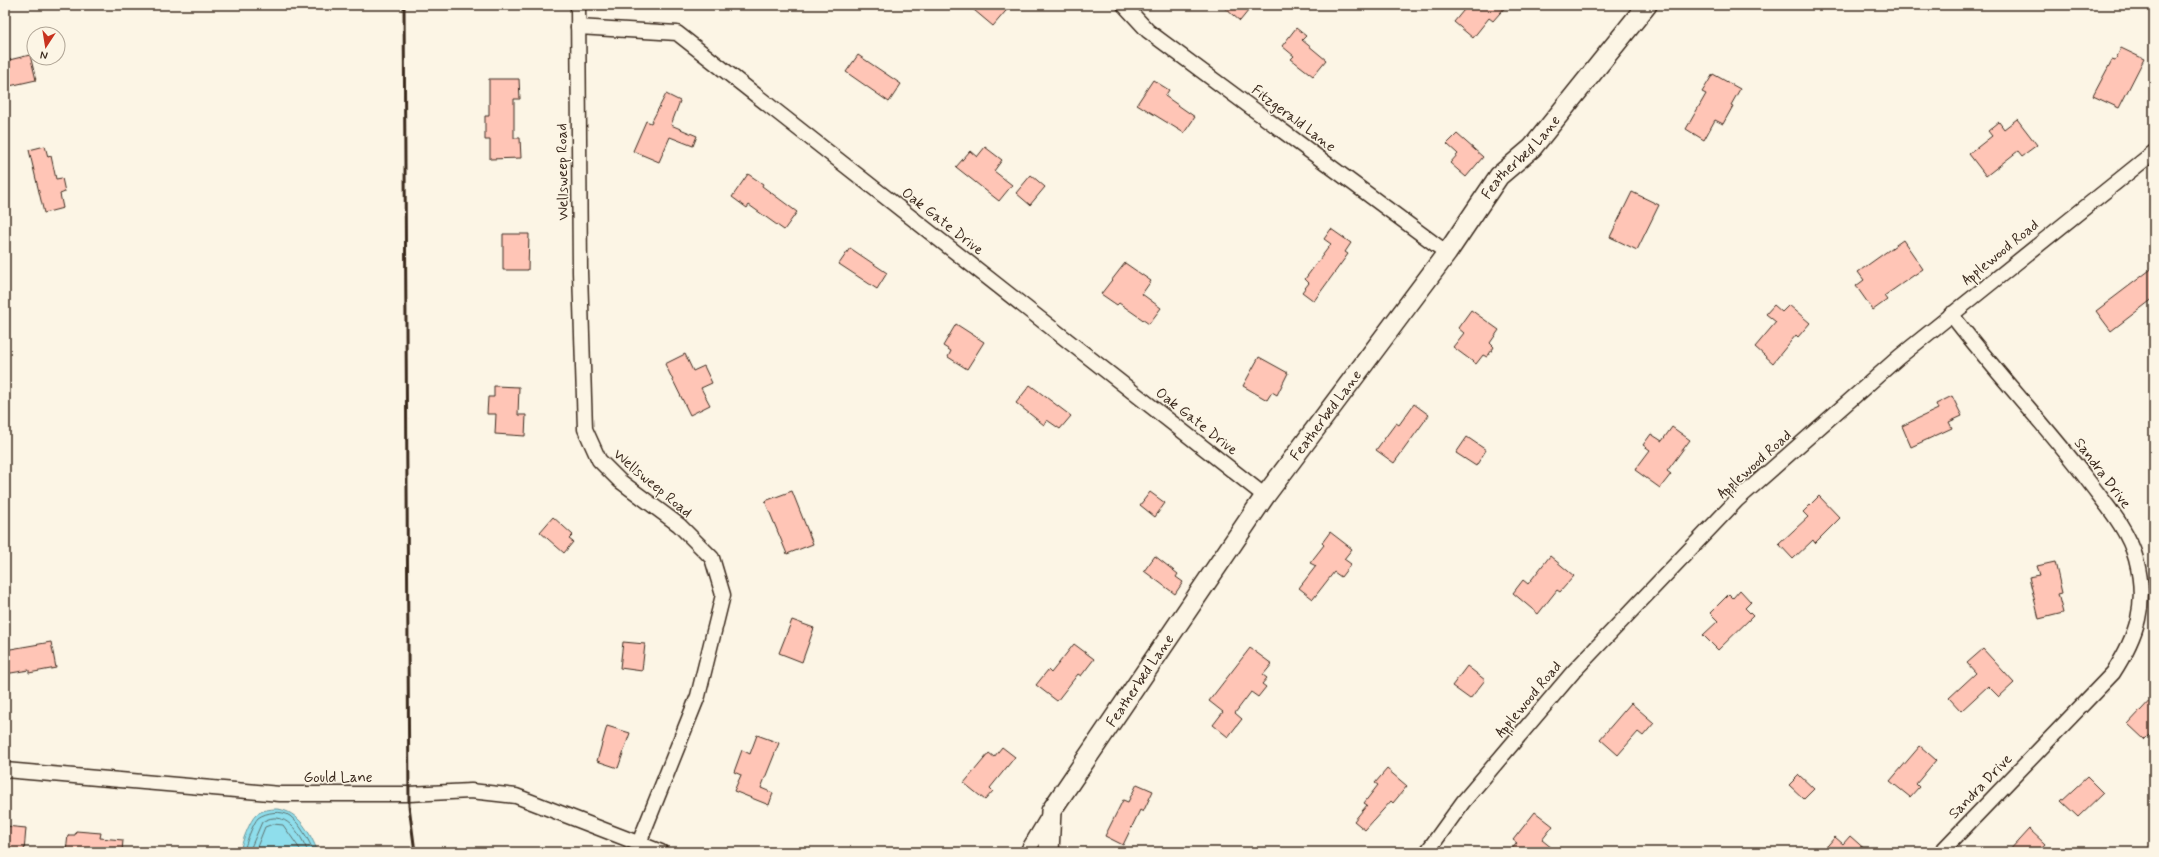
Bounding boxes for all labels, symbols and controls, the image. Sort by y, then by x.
north arrow [26,26,66,66]
text: N [39,47,49,62]
street label: Fitzgerald Lane [1247,81,1340,157]
street label: Featherbed Lane [1477,111,1566,203]
street label: Wellsweep Road [552,123,574,221]
street label: Oak Gate Drive [897,183,988,260]
street label: Applewood Road [1958,215,2044,291]
street label: Featherbed Lane [1286,366,1367,465]
street label: Oak Gate Drive [1151,383,1242,460]
street label: Applewood Road [1713,426,1797,504]
street label: Sandra Drive [2069,434,2135,513]
street label: Wellsweep Road [609,445,696,523]
street label: Featherbed Lane [1102,630,1179,731]
street label: Applewood Road [1491,657,1567,743]
street label: Sandra Drive [1944,750,2017,824]
street label: Gould Lane [303,768,373,788]

